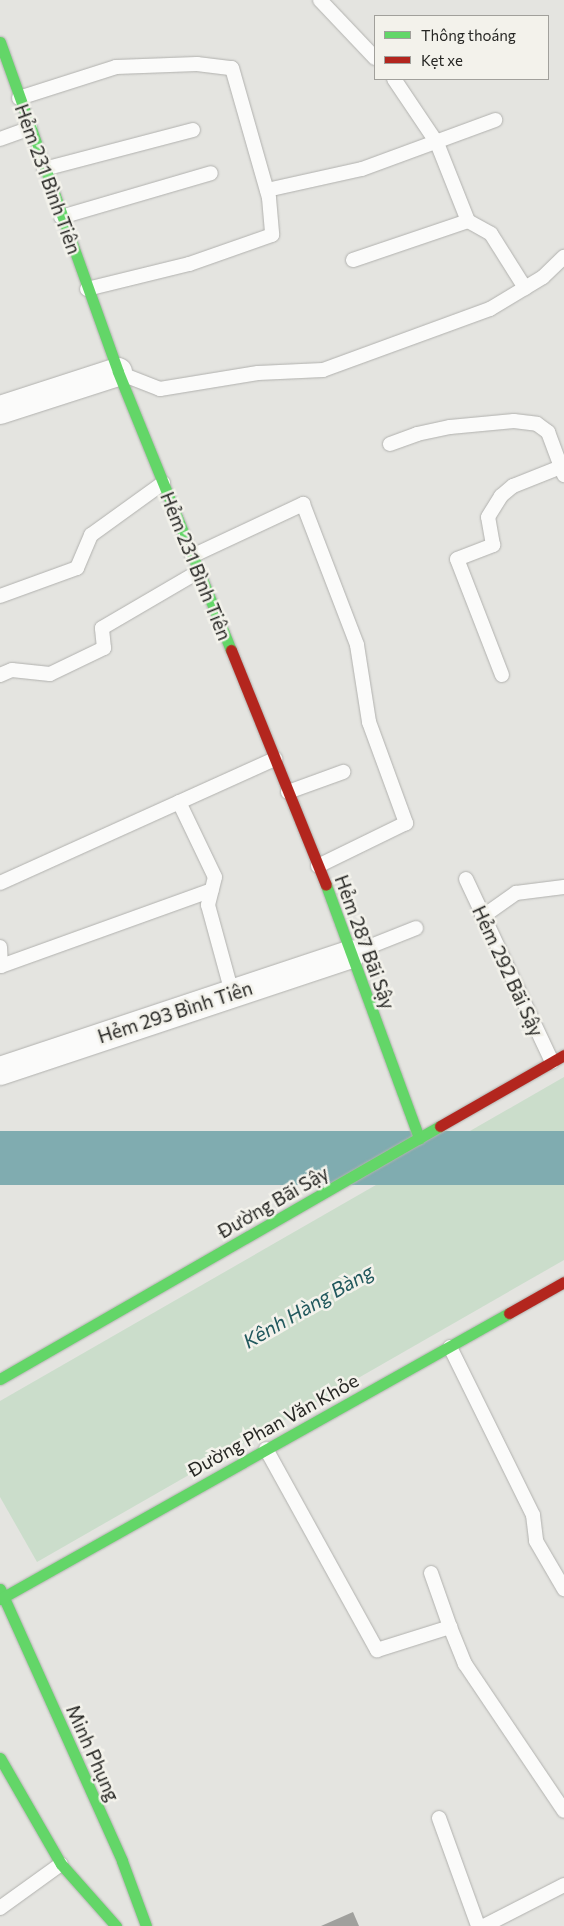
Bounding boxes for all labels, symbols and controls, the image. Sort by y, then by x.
legend [374,15,549,80]
text: Thông thoáng [421,26,516,44]
text: Kẹt xe [421,51,463,69]
street label: Hẻm 231 Bình Tiên [10,101,86,257]
street label: Hẻm 231 Bình Tiên [156,488,236,644]
street label: Hẻm 287 Bãi Sậy [330,872,400,1012]
street label: Hẻm 292 Bãi Sậy [468,902,548,1040]
street label: Hẻm 293 Bình Tiên [95,976,255,1048]
street label: Đường Bãi Sậy [214,1161,332,1243]
water label: Kênh Hàng Bàng [238,1259,378,1353]
street label: Đường Phan Văn Khỏe [184,1369,362,1481]
street label: Minh Phụng [62,1701,124,1805]

